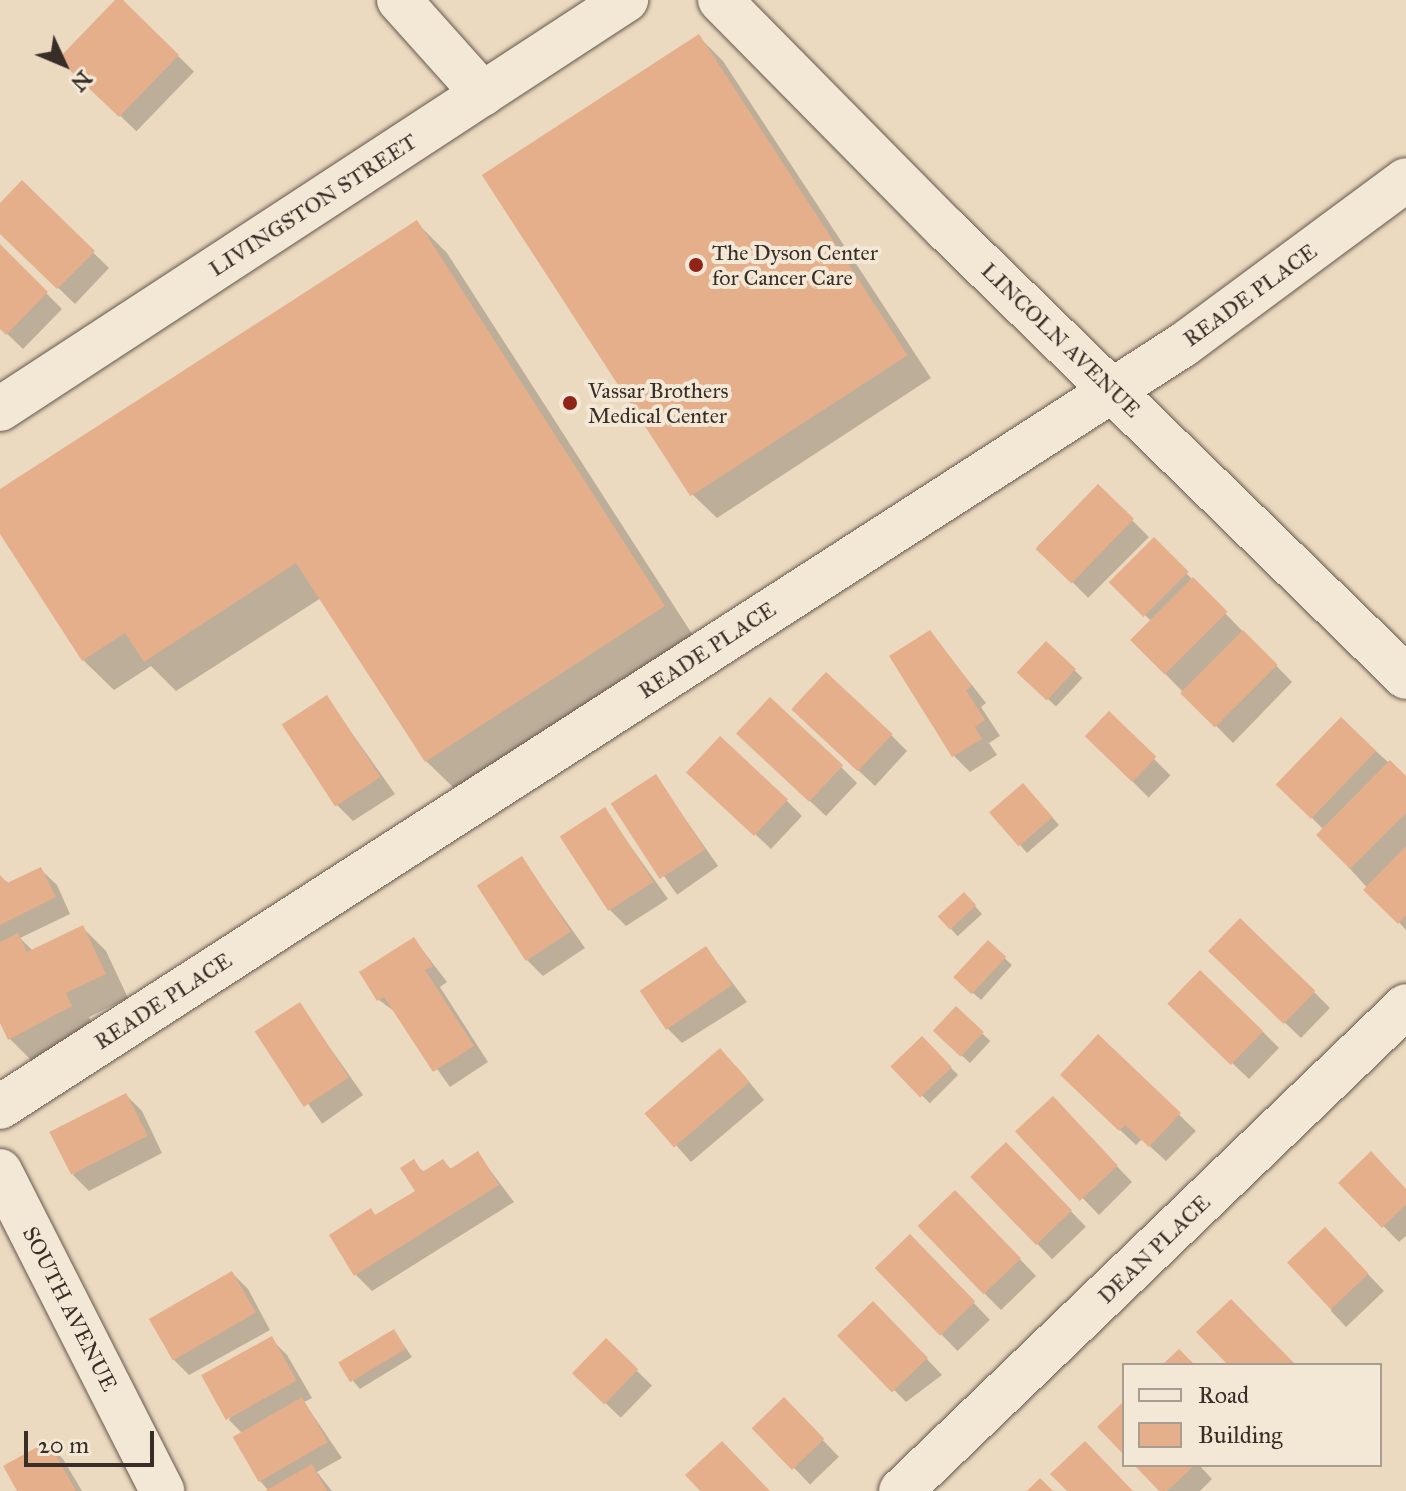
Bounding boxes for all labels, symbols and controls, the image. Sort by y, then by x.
north arrow [24,24,104,104]
text: N [65,65,98,97]
street label: LIVINGSTON STREET [204,128,422,282]
street label: READE PLACE [1178,238,1322,352]
place label: The Dyson Center for Cancer Care [712,239,878,290]
marker: The Dyson Center for Cancer Care [687,256,705,274]
street label: LINCOLN AVENUE [976,257,1146,423]
place label: Vassar Brothers Medical Center [588,377,728,428]
marker: Vassar Brothers Medical Center [559,392,581,414]
street label: READE PLACE [633,596,781,704]
street label: READE PLACE [89,947,237,1055]
street label: DEAN PLACE [1092,1189,1216,1309]
street label: SOUTH AVENUE [17,1222,123,1396]
legend [1122,1363,1382,1467]
text: Road [1198,1380,1249,1410]
scale bar [28,1415,158,1465]
text: Building [1198,1420,1283,1450]
text: 20 m [38,1430,89,1460]

